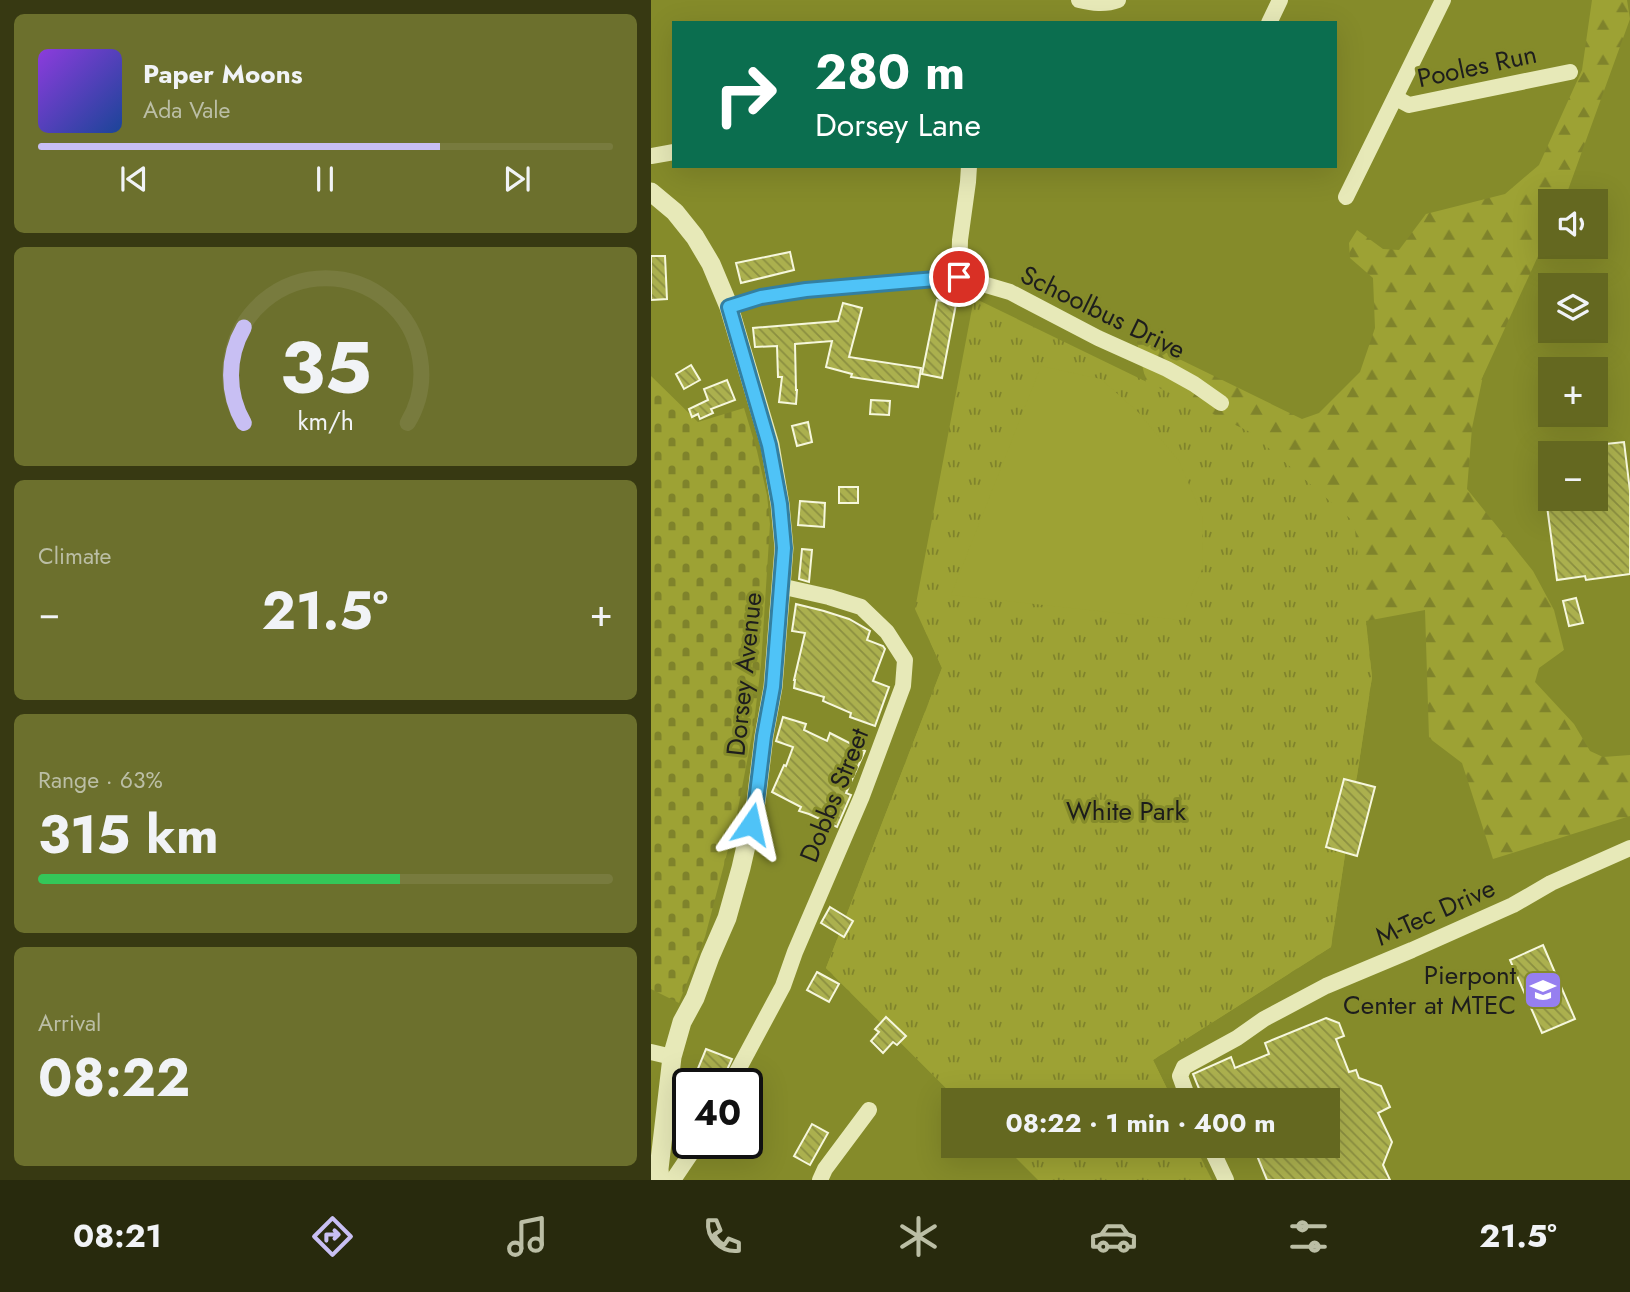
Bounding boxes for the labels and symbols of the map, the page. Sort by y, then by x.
street label: Pooles Run [1414,35,1540,97]
pin [929,247,989,307]
street label: Schoolbus Drive [1014,256,1192,368]
street label: Dorsey Avenue [717,590,771,758]
street label: Dobbs Street [790,721,878,868]
position arrow [714,787,788,861]
park label: White Park [1066,792,1187,830]
street label: M-Tec Drive [1369,869,1501,955]
place label: Pierpont Center at MTEC [1343,956,1517,1024]
school or university icon: Pierpont Center at MTEC [1522,969,1564,1011]
speed limit sign: 40 [672,1068,763,1159]

